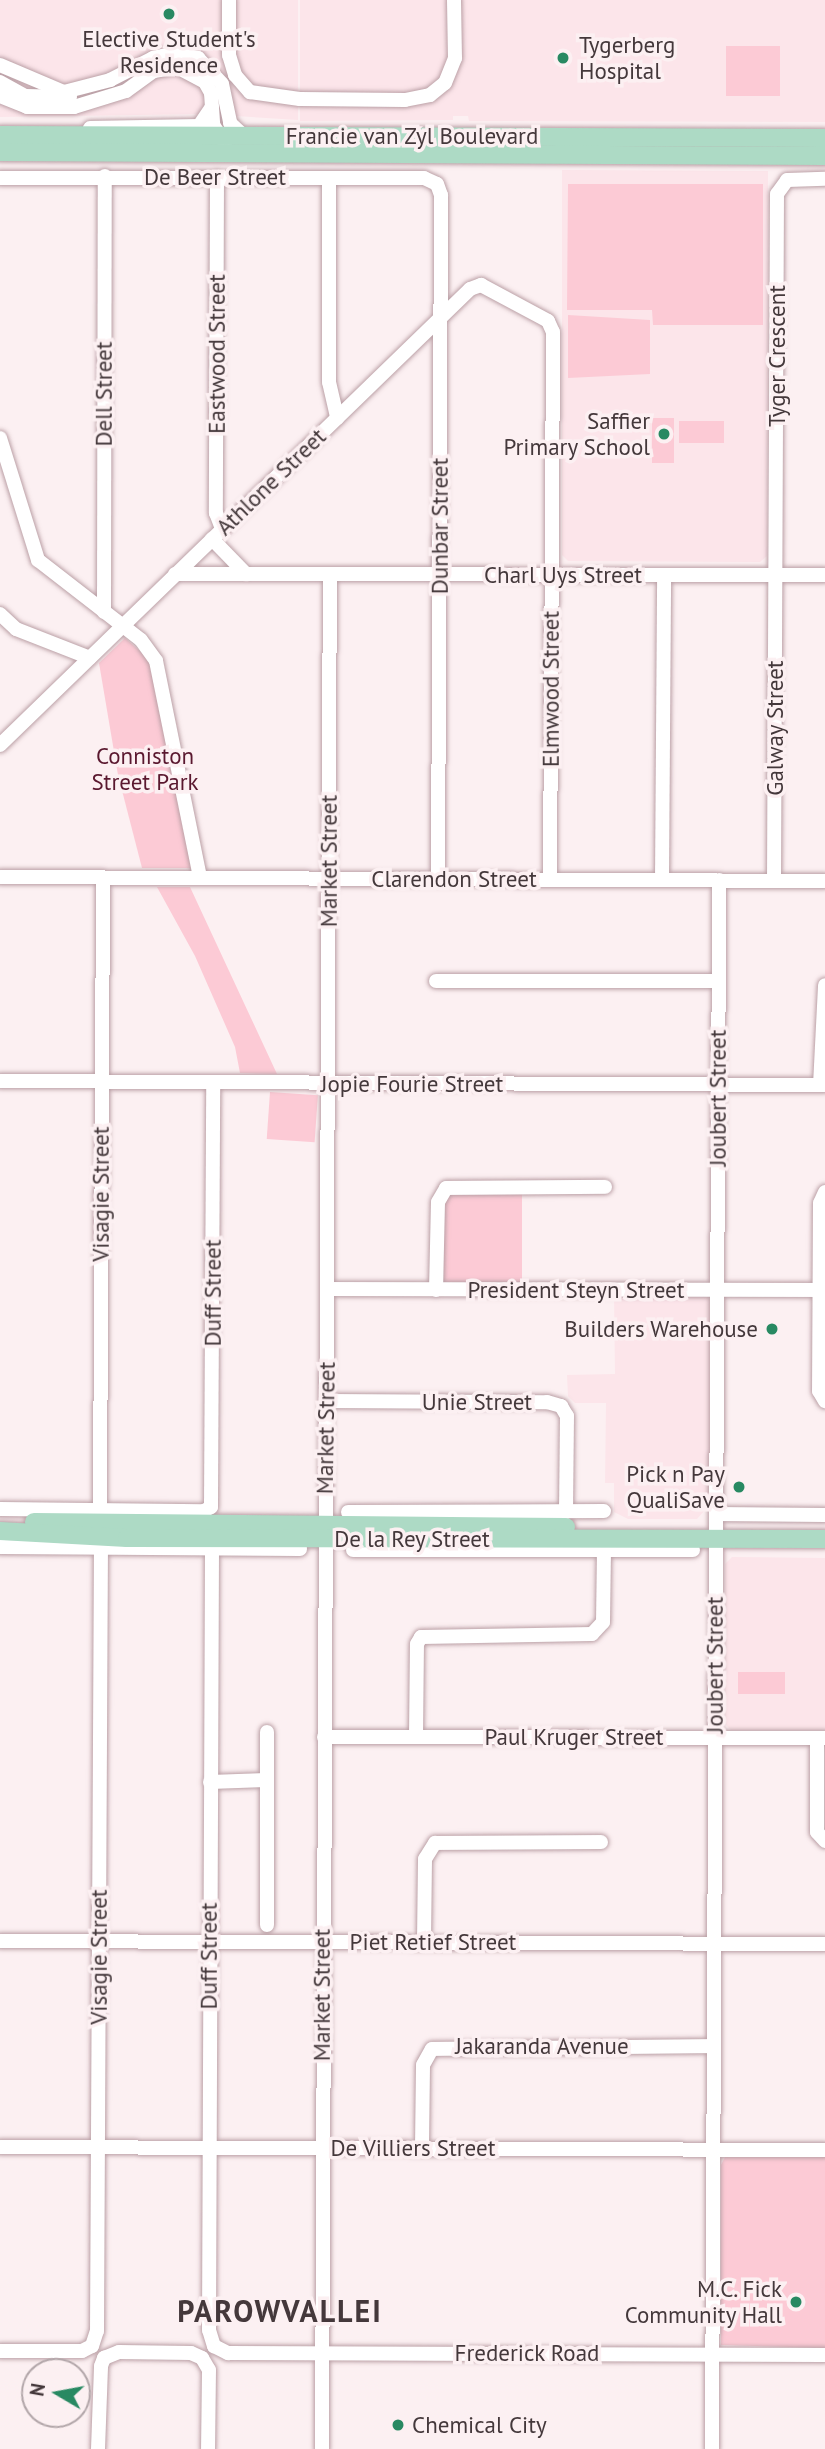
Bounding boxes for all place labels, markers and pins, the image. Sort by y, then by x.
marker: Elective Student's Residence [161,6,177,22]
place label: Elective Student's Residence [82,25,256,79]
place label: Tygerberg Hospital [579,31,675,85]
marker: Tygerberg Hospital [553,48,573,68]
place label: Saffier Primary School [503,407,650,461]
marker: Saffier Primary School [656,426,672,442]
place label: Builders Warehouse [564,1315,758,1343]
marker: Builders Warehouse [764,1321,780,1337]
place label: Pick n Pay QualiSave [626,1460,725,1514]
marker: Pick n Pay QualiSave [731,1479,747,1495]
place label: M.C. Fick Community Hall [624,2275,782,2329]
marker: M.C. Fick Community Hall [788,2294,804,2310]
place label: Chemical City [412,2411,547,2439]
marker: Chemical City [390,2417,406,2433]

